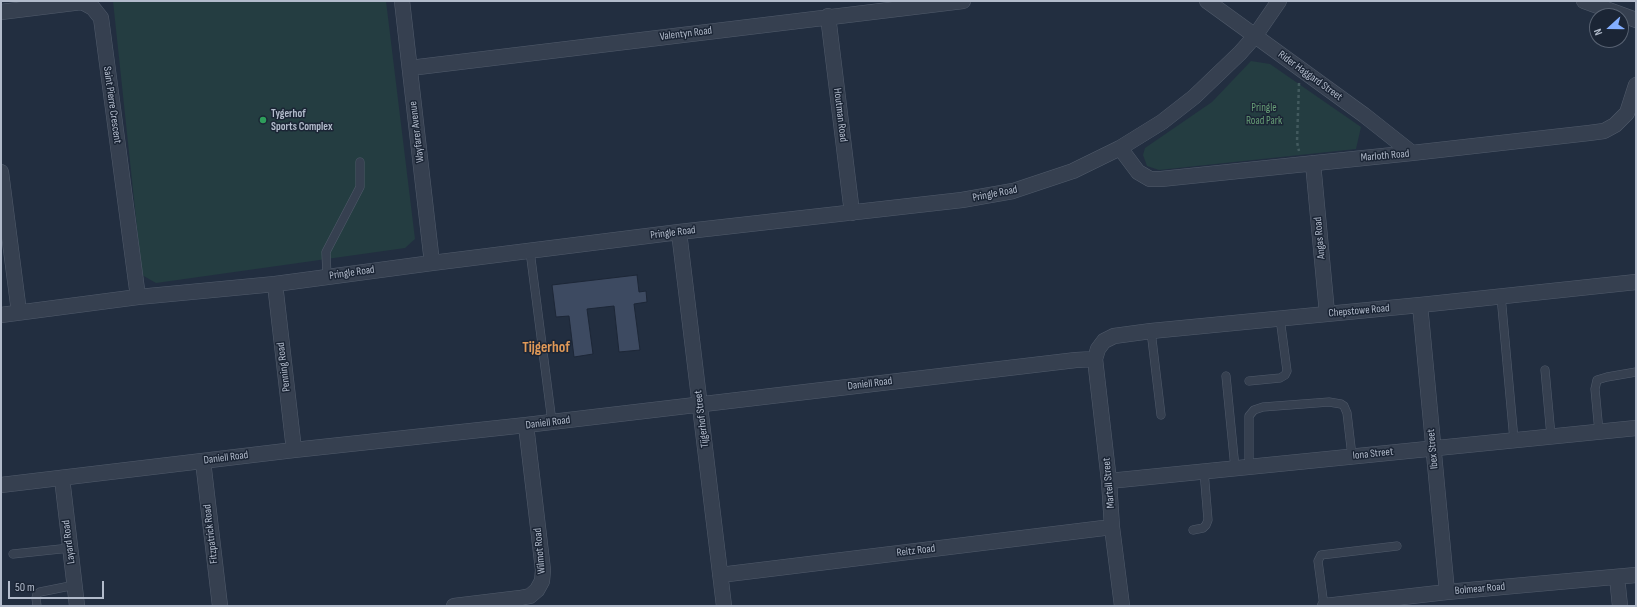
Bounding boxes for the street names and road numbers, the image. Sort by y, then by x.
street label: Valentyn Road [659,24,713,44]
street label: Rider Haggard Street [1275,48,1345,104]
street label: Saint Pierre Crescent [100,66,124,144]
street label: Houtman Road [830,87,850,143]
street label: Wayfarer Avenue [407,100,427,164]
street label: Marloth Road [1360,147,1410,165]
street label: Pringle Road [971,183,1019,205]
street label: Angas Road [1312,216,1328,260]
street label: Pringle Road [650,224,696,242]
street label: Pringle Road [329,263,375,283]
street label: Chepstowe Road [1328,302,1390,320]
street label: Penning Road [274,342,294,392]
street label: Daniell Road [847,375,893,393]
street label: Tijgerhof Street [692,390,712,448]
street label: Daniell Road [525,414,571,432]
street label: Ibex Street [1425,428,1441,470]
street label: Iona Street [1352,445,1394,463]
street label: Daniell Road [203,449,249,467]
street label: Martell Street [1100,457,1118,509]
street label: Fitzpatrick Road [201,504,221,564]
street label: Layard Road [60,519,78,565]
street label: Wilmot Road [531,527,549,575]
street label: Reitz Road [896,542,936,560]
street label: Bolmear Road [1454,580,1506,598]

